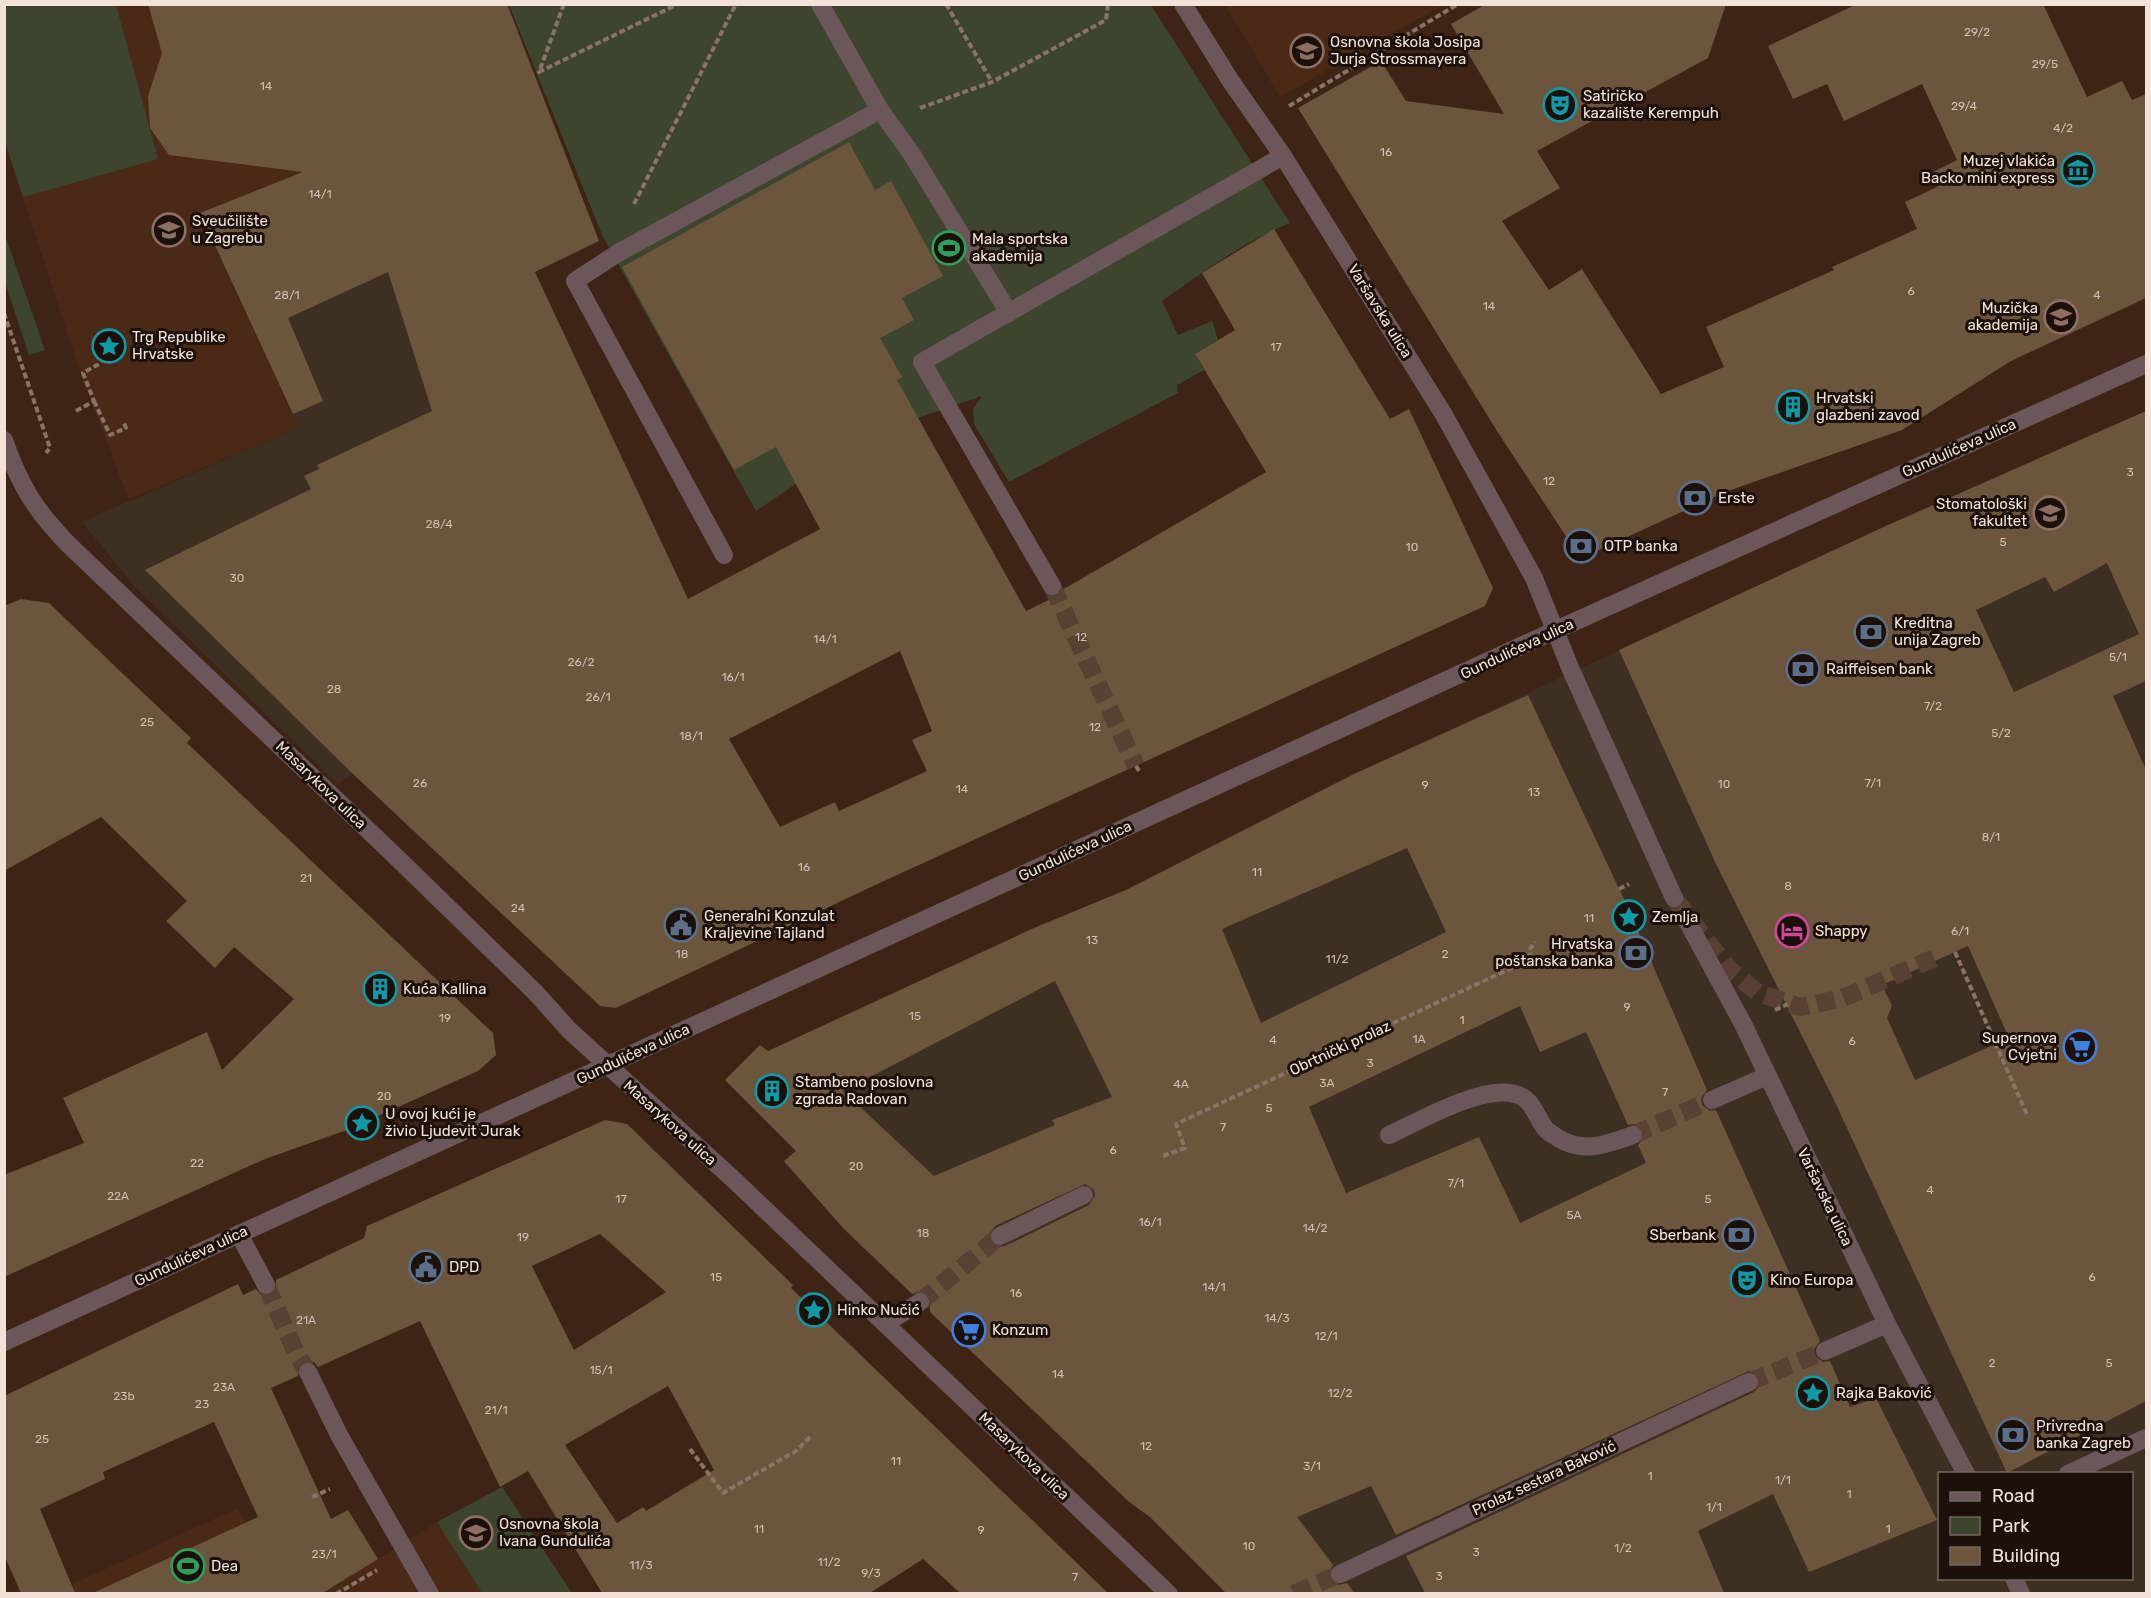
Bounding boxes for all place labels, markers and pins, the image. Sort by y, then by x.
school or university icon: Osnovna škola Josipa Jurja Strossmayera [1289,33,1325,69]
place label: Osnovna škola Josipa Jurja Strossmayera [1330,33,1480,68]
theatre icon: Satiričko kazalište Kerempuh [1542,87,1578,123]
place label: Satiričko kazalište Kerempuh [1583,87,1719,122]
place label: Muzej vlakića Backo mini express [1921,152,2055,187]
museum icon: Muzej vlakića Backo mini express [2060,152,2096,188]
school or university icon: Sveučilište u Zagrebu [151,212,187,248]
place label: Sveučilište u Zagrebu [192,212,268,247]
sports icon: Mala sportska akademija [931,230,967,266]
place label: Mala sportska akademija [972,230,1068,265]
place label: Muzička akademija [1967,299,2038,334]
school or university icon: Muzička akademija [2043,299,2079,335]
place icon: Trg Republike Hrvatske [91,328,127,364]
place label: Trg Republike Hrvatske [132,328,226,363]
building icon: Hrvatski glazbeni zavod [1775,389,1811,425]
place label: Hrvatski glazbeni zavod [1816,389,1920,424]
bank icon: Erste [1677,480,1713,516]
place label: Erste [1718,489,1755,507]
place label: Stomatološki fakultet [1936,495,2027,530]
school or university icon: Stomatološki fakultet [2032,495,2068,531]
bank icon: OTP banka [1563,528,1599,564]
place label: OTP banka [1604,537,1678,555]
bank icon: Kreditna unija Zagreb [1853,614,1889,650]
place label: Kreditna unija Zagreb [1894,614,1981,649]
bank icon: Raiffeisen bank [1785,651,1821,687]
place label: Raiffeisen bank [1826,660,1933,678]
place icon: Zemlja [1611,899,1647,935]
public building icon: Generalni Konzulat Kraljevine Tajland [663,907,699,943]
place label: Generalni Konzulat Kraljevine Tajland [704,907,835,942]
place label: Zemlja [1652,908,1698,926]
hotel icon: Shappy [1774,913,1810,949]
place label: Shappy [1815,922,1868,940]
place label: Hrvatska poštanska banka [1495,935,1613,970]
bank icon: Hrvatska poštanska banka [1618,935,1654,971]
building icon: Kuća Kallina [362,971,398,1007]
place label: Kuća Kallina [403,980,486,998]
place label: Supernova Cvjetni [1982,1029,2057,1064]
supermarket icon: Supernova Cvjetni [2062,1029,2098,1065]
building icon: Stambeno poslovna zgrada Radovan [754,1073,790,1109]
place label: Stambeno poslovna zgrada Radovan [795,1073,933,1108]
place icon: U ovoj kući je živio Ljudevit Jurak [344,1105,380,1141]
place label: U ovoj kući je živio Ljudevit Jurak [385,1105,521,1140]
bank icon: Sberbank [1721,1217,1757,1253]
place label: Sberbank [1650,1226,1716,1244]
public building icon: DPD [408,1249,444,1285]
place label: DPD [449,1258,479,1276]
theatre icon: Kino Europa [1729,1262,1765,1298]
place label: Kino Europa [1770,1271,1853,1289]
place icon: Hinko Nučić [796,1292,832,1328]
place label: Hinko Nučić [837,1301,920,1319]
supermarket icon: Konzum [951,1312,987,1348]
place label: Konzum [992,1321,1048,1339]
place icon: Rajka Baković [1795,1375,1831,1411]
place label: Rajka Baković [1836,1384,1932,1402]
bank icon: Privredna banka Zagreb [1995,1417,2031,1453]
place label: Privredna banka Zagreb [2036,1417,2131,1452]
school or university icon: Osnovna škola Ivana Gundulića [458,1515,494,1551]
place label: Osnovna škola Ivana Gundulića [499,1515,611,1550]
sports icon: Dea [170,1548,206,1584]
place label: Dea [211,1557,238,1575]

